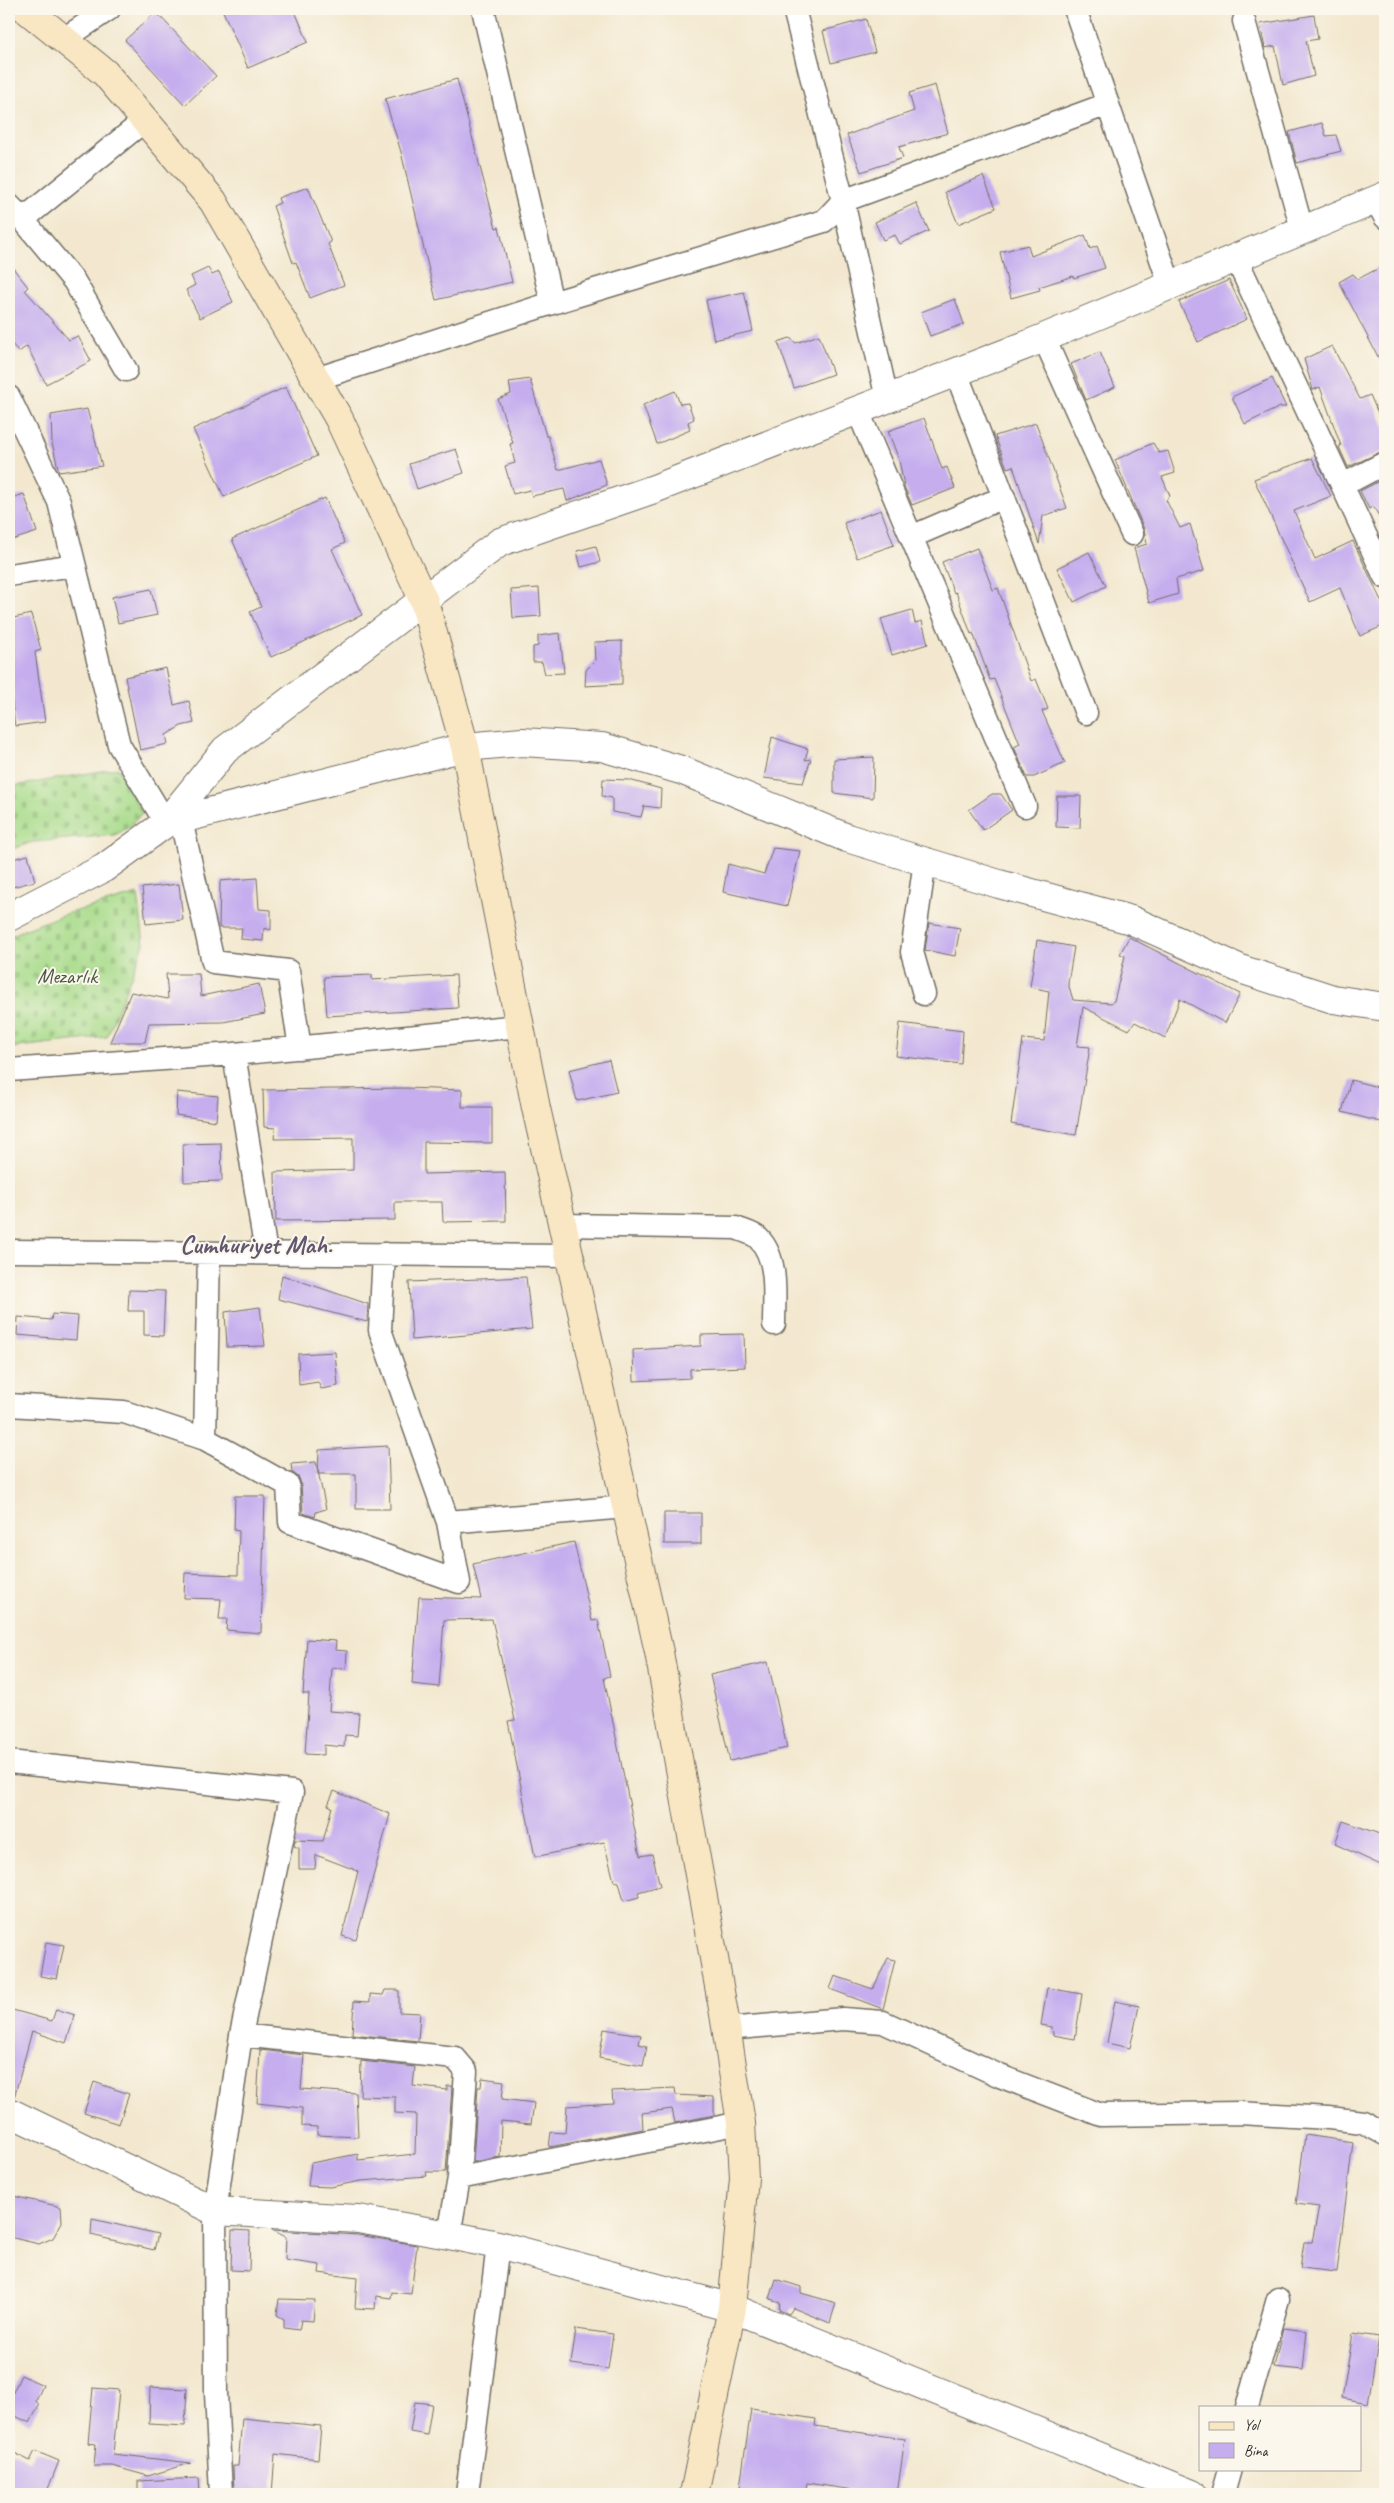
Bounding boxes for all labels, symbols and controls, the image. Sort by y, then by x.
park label: Mezarlık [37,963,99,989]
district label: Cumhuriyet Mah. [180,1228,333,1261]
legend [1199,2406,1362,2470]
text: Yol [1244,2416,1261,2435]
text: Bina [1244,2442,1269,2461]

